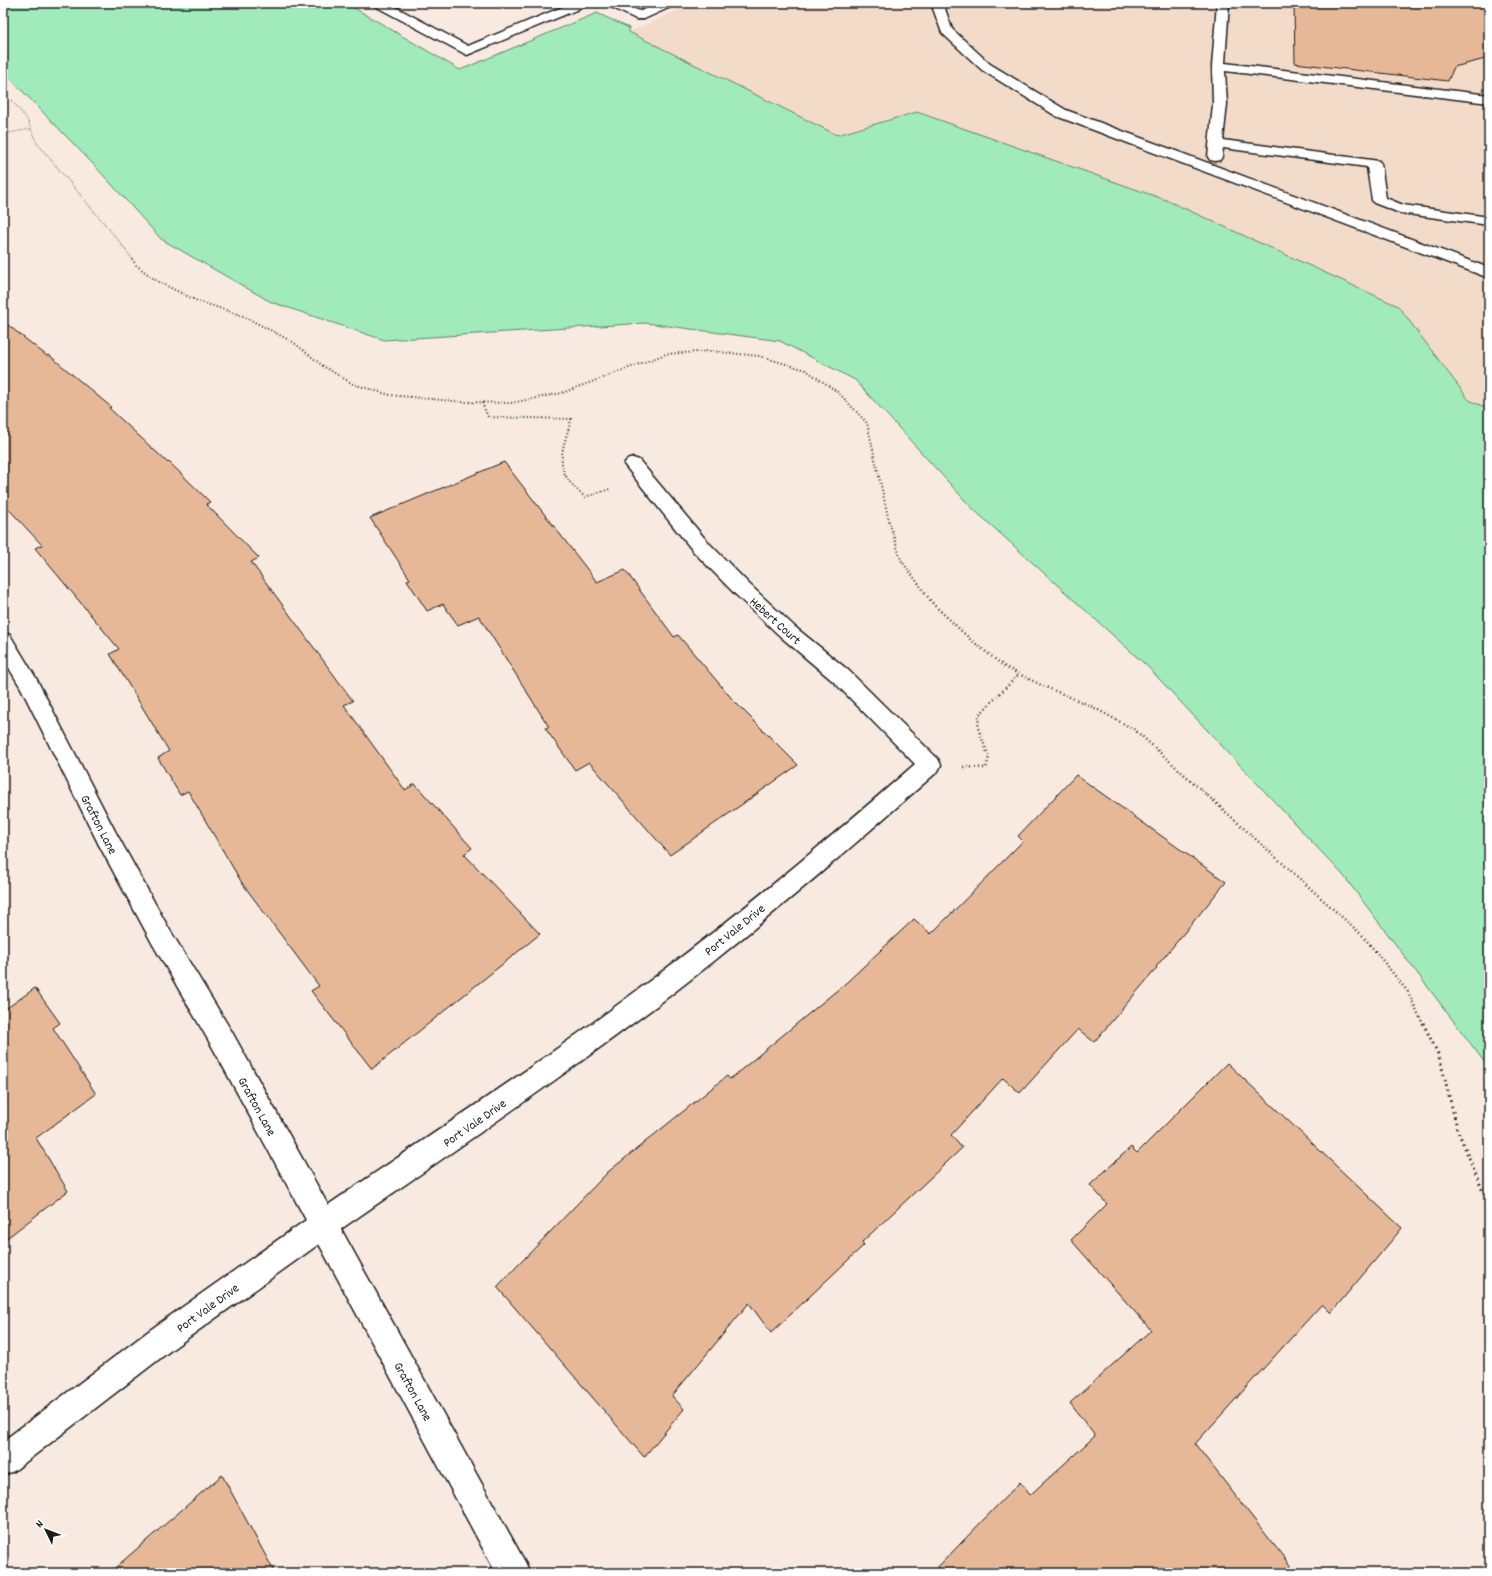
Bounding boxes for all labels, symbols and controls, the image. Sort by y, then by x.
street label: Hebert Court [744,593,805,650]
street label: Grafton Lane [75,792,121,859]
street label: Port Vale Drive [701,900,770,961]
street label: Grafton Lane [232,1074,280,1140]
street label: Port Vale Drive [440,1095,511,1153]
street label: Port Vale Drive [173,1280,244,1338]
street label: Grafton Lane [388,1359,436,1425]
north arrow [26,1510,66,1550]
text: N [32,1517,48,1532]

